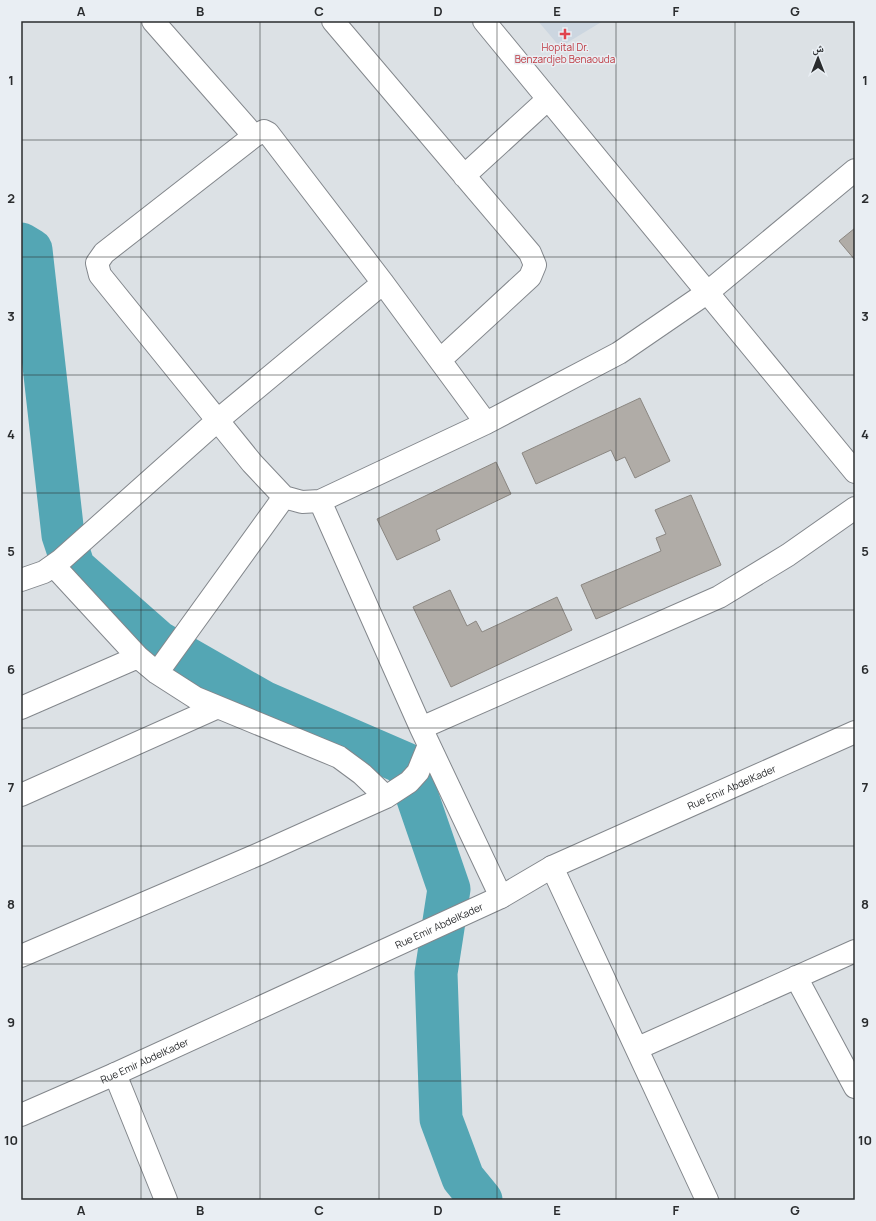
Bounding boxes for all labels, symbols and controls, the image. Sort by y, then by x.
text: A [77,2,86,20]
text: B [196,2,204,20]
text: C [314,2,324,20]
text: D [433,2,443,20]
text: E [553,2,561,20]
text: F [673,2,680,20]
text: G [790,2,800,20]
marker: Hopital Dr. Benzardjeb Benaouda [559,28,571,40]
north arrow [798,38,838,78]
place label: Hopital Dr. Benzardjeb Benaouda [515,40,615,66]
text: ش [812,40,824,56]
text: 1 [8,71,14,89]
text: 1 [862,71,868,89]
text: 2 [7,189,15,207]
text: 2 [861,189,869,207]
text: 3 [7,307,15,325]
text: 3 [861,307,869,325]
text: 4 [7,425,15,443]
text: 4 [861,425,869,443]
text: 5 [7,542,15,560]
text: 5 [861,542,869,560]
text: 6 [7,660,15,678]
text: 6 [861,660,869,678]
street label: Rue Emir AbdelKader [685,761,778,813]
text: 7 [8,778,15,796]
text: 7 [862,778,869,796]
text: 8 [7,895,15,913]
text: 8 [861,895,869,913]
street label: Rue Emir AbdelKader [393,899,486,952]
text: 9 [7,1013,15,1031]
text: 9 [861,1013,869,1031]
street label: Rue Emir AbdelKader [98,1034,191,1087]
text: 10 [4,1131,18,1149]
text: 10 [858,1131,872,1149]
text: A [77,1201,86,1219]
text: B [196,1201,204,1219]
text: C [314,1201,324,1219]
text: D [433,1201,443,1219]
text: E [553,1201,561,1219]
text: F [673,1201,680,1219]
text: G [790,1201,800,1219]

